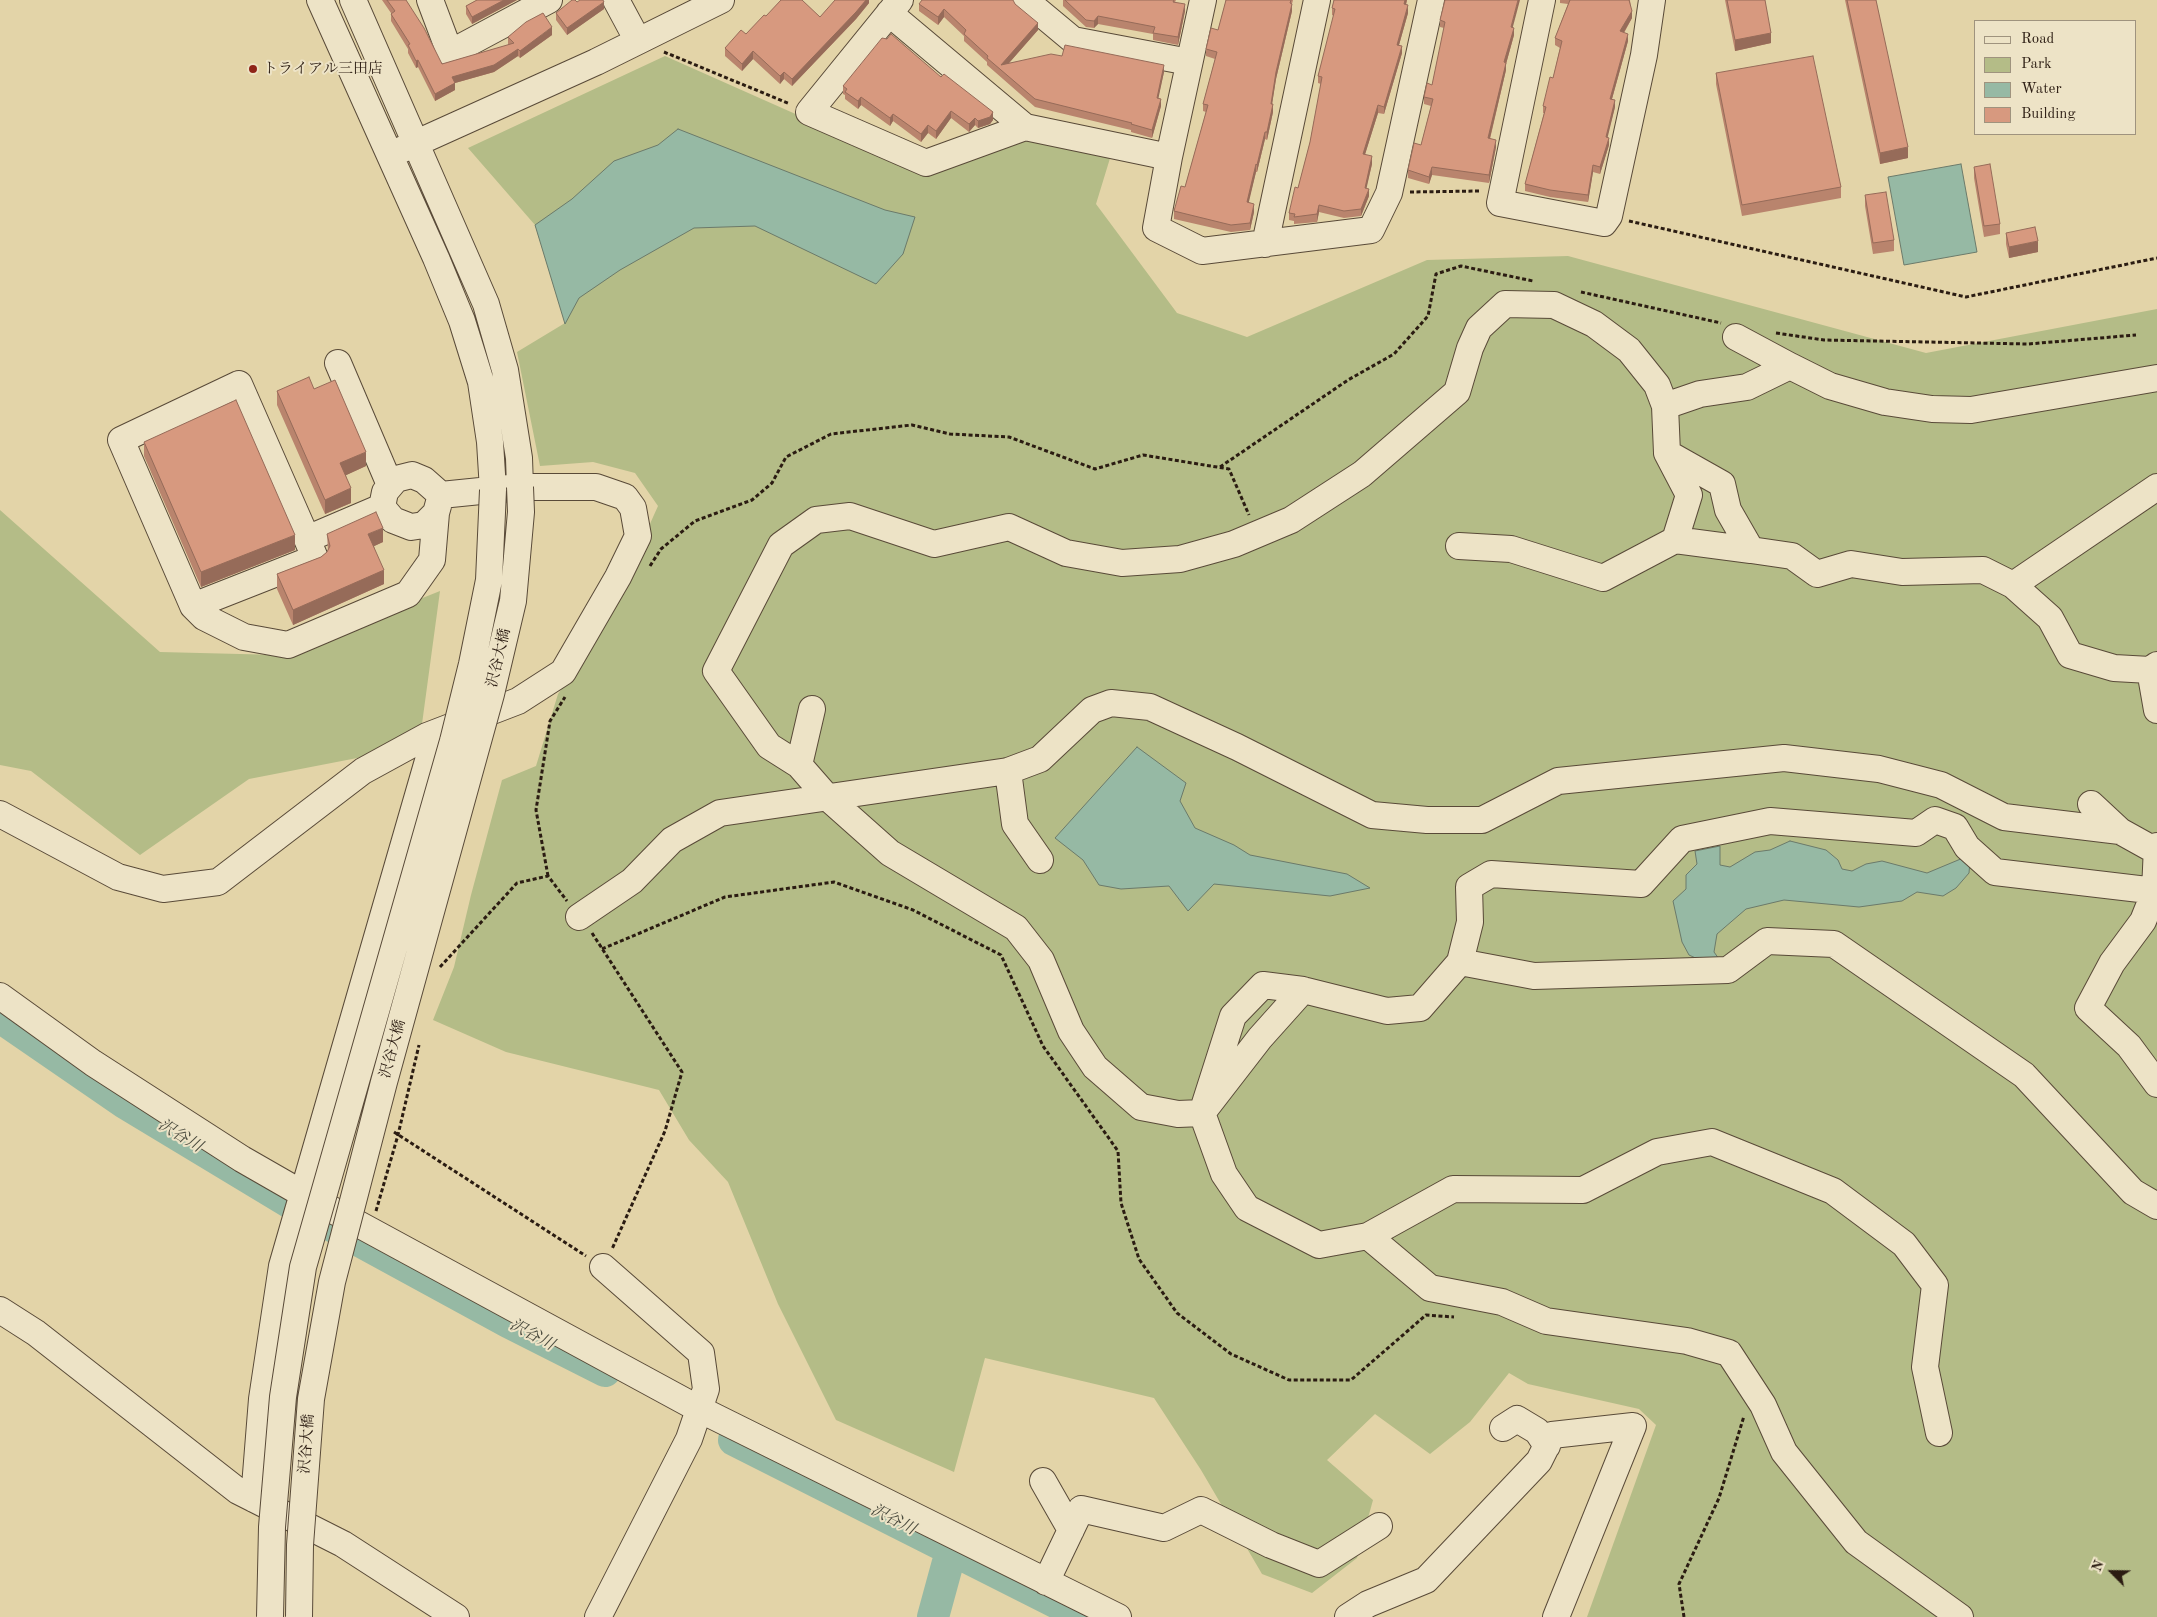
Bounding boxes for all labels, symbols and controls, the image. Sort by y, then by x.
legend [1974,20,2137,135]
text: Road [2021,32,2054,47]
text: Park [2021,57,2052,72]
place label: トライアル三田店 [263,60,383,78]
marker: トライアル三田店 [247,63,259,75]
text: Water [2021,82,2062,97]
text: Building [2021,107,2076,122]
street label: 沢谷大橋 [483,627,515,689]
street label: 沢谷大橋 [377,1018,409,1080]
water label: 沢谷川 [154,1115,206,1157]
water label: 沢谷川 [506,1315,558,1355]
street label: 沢谷大橋 [296,1413,318,1475]
water label: 沢谷川 [867,1501,919,1539]
north arrow [2087,1547,2137,1597]
text: N [2090,1558,2107,1574]

